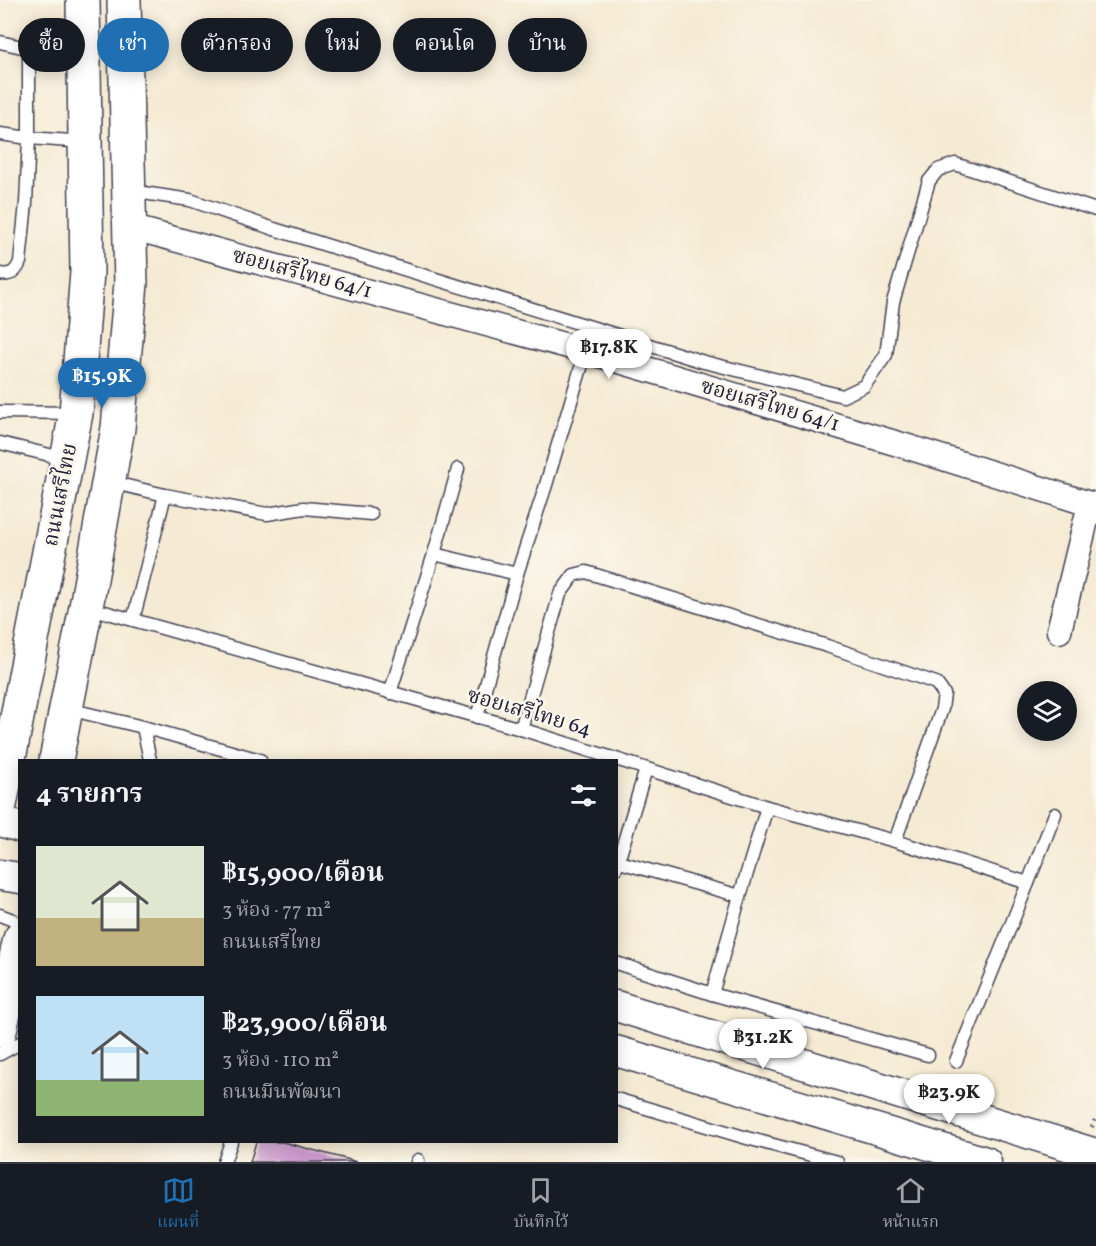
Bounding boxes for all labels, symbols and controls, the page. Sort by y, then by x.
chip: ซื้อ [18,18,85,72]
chip: เช่า [97,18,169,72]
chip: ตัวกรอง [181,18,293,72]
chip: ใหม่ [305,18,381,72]
chip: คอนโด [393,18,496,72]
chip: บ้าน [508,18,587,72]
street label: ซอยเสรีไทย 64/1 [229,240,375,307]
pin: ฿17.8K [560,329,658,380]
text: ฿17.8K [580,334,638,362]
pin: ฿15.9K [53,358,151,409]
text: ฿15.9K [72,363,132,391]
street label: ซอยเสรีไทย 64/1 [697,370,843,440]
street label: ถนนเสรีไทย [35,441,85,549]
street label: ซอยเสรีไทย 64 [463,679,595,745]
map controls [1017,681,1077,741]
button: layers [1017,681,1077,741]
text: 4 รายการ [36,777,143,813]
icon: filters [567,779,600,812]
text: ฿15,900/เดือน [222,856,384,892]
icon: home [84,870,156,942]
text: 3 ห้อง · 77 m² [222,897,331,925]
text: ถนนเสรีไทย [222,929,321,957]
text: ฿23,900/เดือน [222,1006,387,1042]
pin: ฿31.2K [714,1019,812,1070]
icon: home [84,1020,156,1092]
text: ฿31.2K [733,1024,793,1052]
text: 3 ห้อง · 110 m² [222,1047,339,1075]
pin: ฿23.9K [900,1074,998,1125]
text: ถนนมีนพัฒนา [222,1079,342,1107]
text: ฿23.9K [918,1079,980,1107]
tab: แผนที่ [157,1174,199,1236]
tab: บันทึกไว้ [514,1174,568,1236]
tab: หน้าแรก [883,1174,939,1236]

